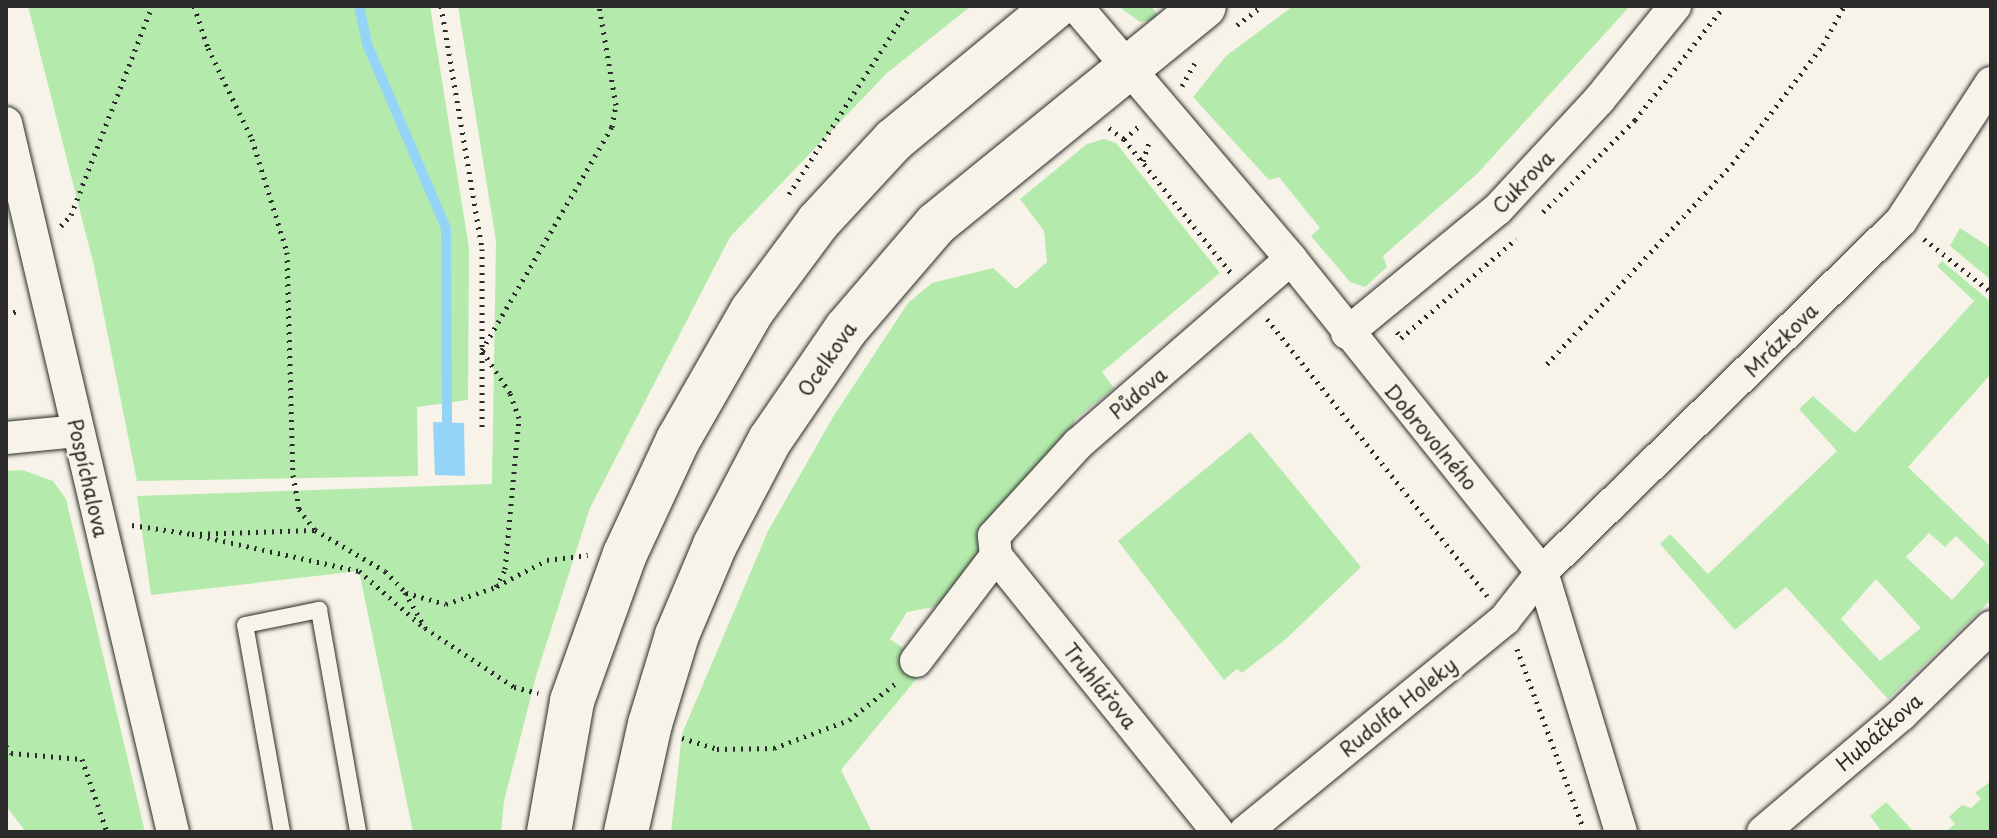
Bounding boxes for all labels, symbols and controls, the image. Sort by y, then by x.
street label: Cukrova [1487,146,1559,218]
street label: Mrázkova [1739,298,1823,382]
street label: Ocelkova [793,317,861,401]
street label: Půdova [1104,362,1172,424]
street label: Dobrovolného [1380,379,1482,495]
street label: Pospíchalova [63,416,113,540]
street label: Truhlářova [1058,638,1142,734]
street label: Rudolfa Holeky [1334,652,1462,762]
street label: Hubáčkova [1831,688,1927,776]

